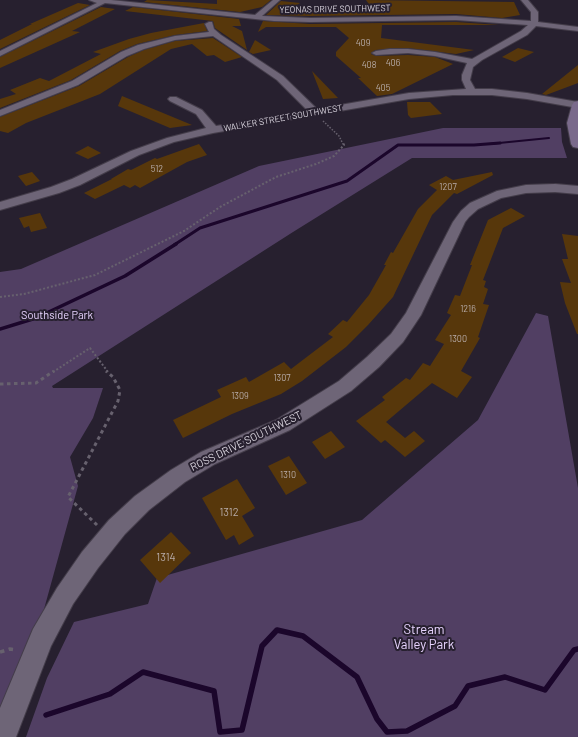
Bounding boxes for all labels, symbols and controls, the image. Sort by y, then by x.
street label: YEONAS DRIVE SOUTHWEST [279,3,391,15]
house number: 409 [356,38,370,48]
house number: 406 [386,58,400,68]
house number: 408 [362,60,376,70]
house number: 405 [376,83,390,93]
street label: WALKER STREET SOUTHWEST [223,102,343,134]
house number: 512 [151,164,163,174]
house number: 1207 [439,182,457,192]
house number: 1216 [460,304,476,314]
park label: Southside Park [21,308,93,322]
house number: 1300 [449,334,467,344]
house number: 1307 [273,373,291,383]
house number: 1309 [231,391,249,401]
street label: ROSS DRIVE SOUTHWEST [188,408,304,474]
house number: 1310 [280,470,296,480]
house number: 1312 [219,505,239,519]
house number: 1314 [156,550,176,564]
park label: Stream Valley Park [394,622,454,653]

